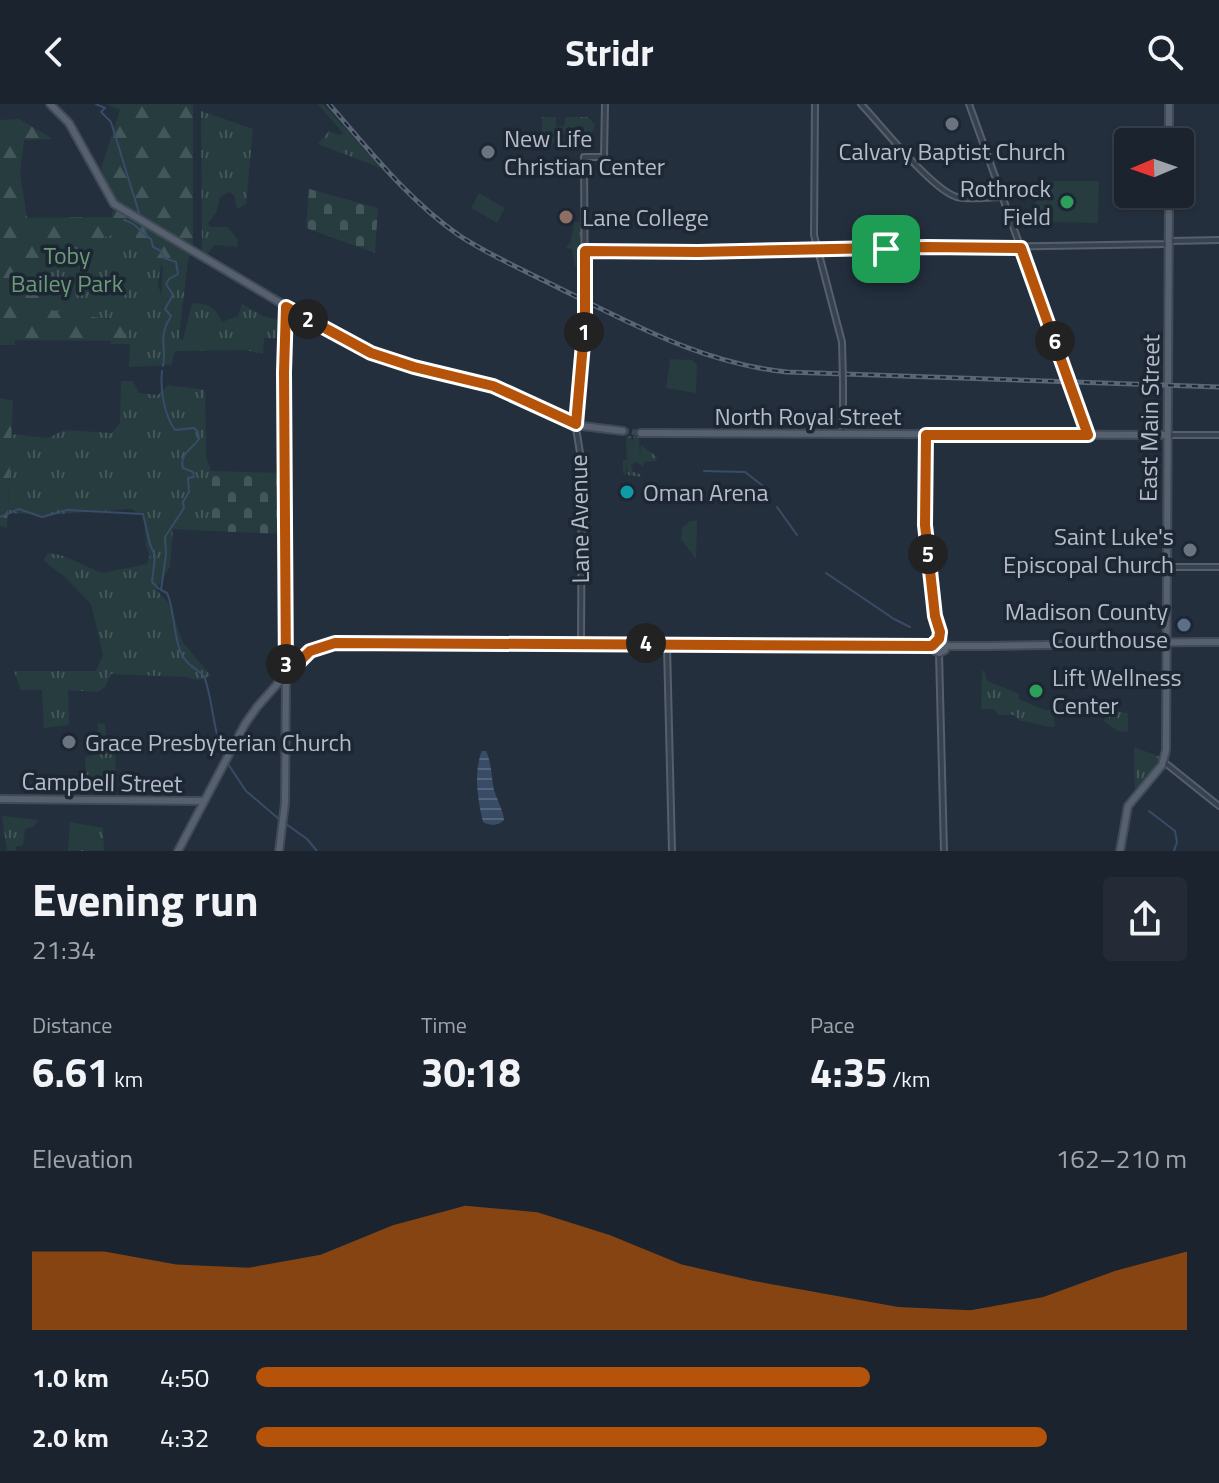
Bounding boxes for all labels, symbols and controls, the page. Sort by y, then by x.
text: Stridr [565,25,654,80]
icon: back [32,30,76,74]
icon: search [1143,30,1187,74]
marker: Calvary Baptist Church [943,115,961,133]
place label: New Life Christian Center [504,120,665,184]
north arrow [1114,128,1194,208]
map controls [1114,128,1194,208]
place label: Calvary Baptist Church [838,133,1066,169]
marker: New Life Christian Center [479,143,497,161]
place label: Rothrock Field [960,170,1051,234]
marker: Rothrock Field [1058,193,1076,211]
place label: Lane College [582,199,709,235]
marker: Lane College [557,208,575,226]
pin [852,215,920,283]
icon: arrive [864,227,908,271]
park label: Toby Bailey Park [11,237,124,301]
pin: 2 [288,299,328,339]
text: 2 [302,302,314,336]
pin: 1 [564,312,604,352]
text: 1 [578,315,590,349]
pin: 6 [1035,321,1075,361]
text: 6 [1049,324,1061,358]
street label: East Main Street [1130,333,1168,502]
street label: North Royal Street [715,398,902,434]
street label: Lane Avenue [560,454,598,584]
place label: Oman Arena [643,474,769,510]
marker: Oman Arena [618,483,636,501]
place label: Saint Luke's Episcopal Church [1003,518,1174,582]
pin: 5 [908,534,948,574]
text: 5 [922,537,934,571]
marker: Saint Luke's Episcopal Church [1181,541,1199,559]
place label: Madison County Courthouse [1005,593,1168,657]
marker: Madison County Courthouse [1175,616,1193,634]
pin: 4 [626,623,666,663]
text: 4 [640,626,652,660]
pin: 3 [266,644,306,684]
text: 3 [280,647,292,681]
place label: Lift Wellness Center [1052,659,1182,723]
marker: Lift Wellness Center [1027,682,1045,700]
place label: Grace Presbyterian Church [85,724,352,760]
marker: Grace Presbyterian Church [60,733,78,751]
street label: Campbell Street [21,763,183,801]
text: Evening run [32,866,259,933]
button: share [1103,877,1187,961]
text: 21:34 [32,930,96,969]
text: Distance [32,1008,112,1042]
text: Time [421,1008,467,1042]
text: Pace [810,1008,855,1042]
text: 6.61 [32,1042,109,1103]
text: 30:18 [421,1042,521,1103]
text: 4:35 [810,1042,887,1103]
text: km [109,1062,143,1096]
text: /km [887,1062,930,1096]
text: Elevation [32,1139,133,1178]
text: 162–210 m [1056,1139,1187,1178]
text: 1.0 km [32,1358,109,1397]
text: 4:50 [160,1358,209,1397]
text: 2.0 km [32,1418,109,1457]
text: 4:32 [160,1418,209,1457]

